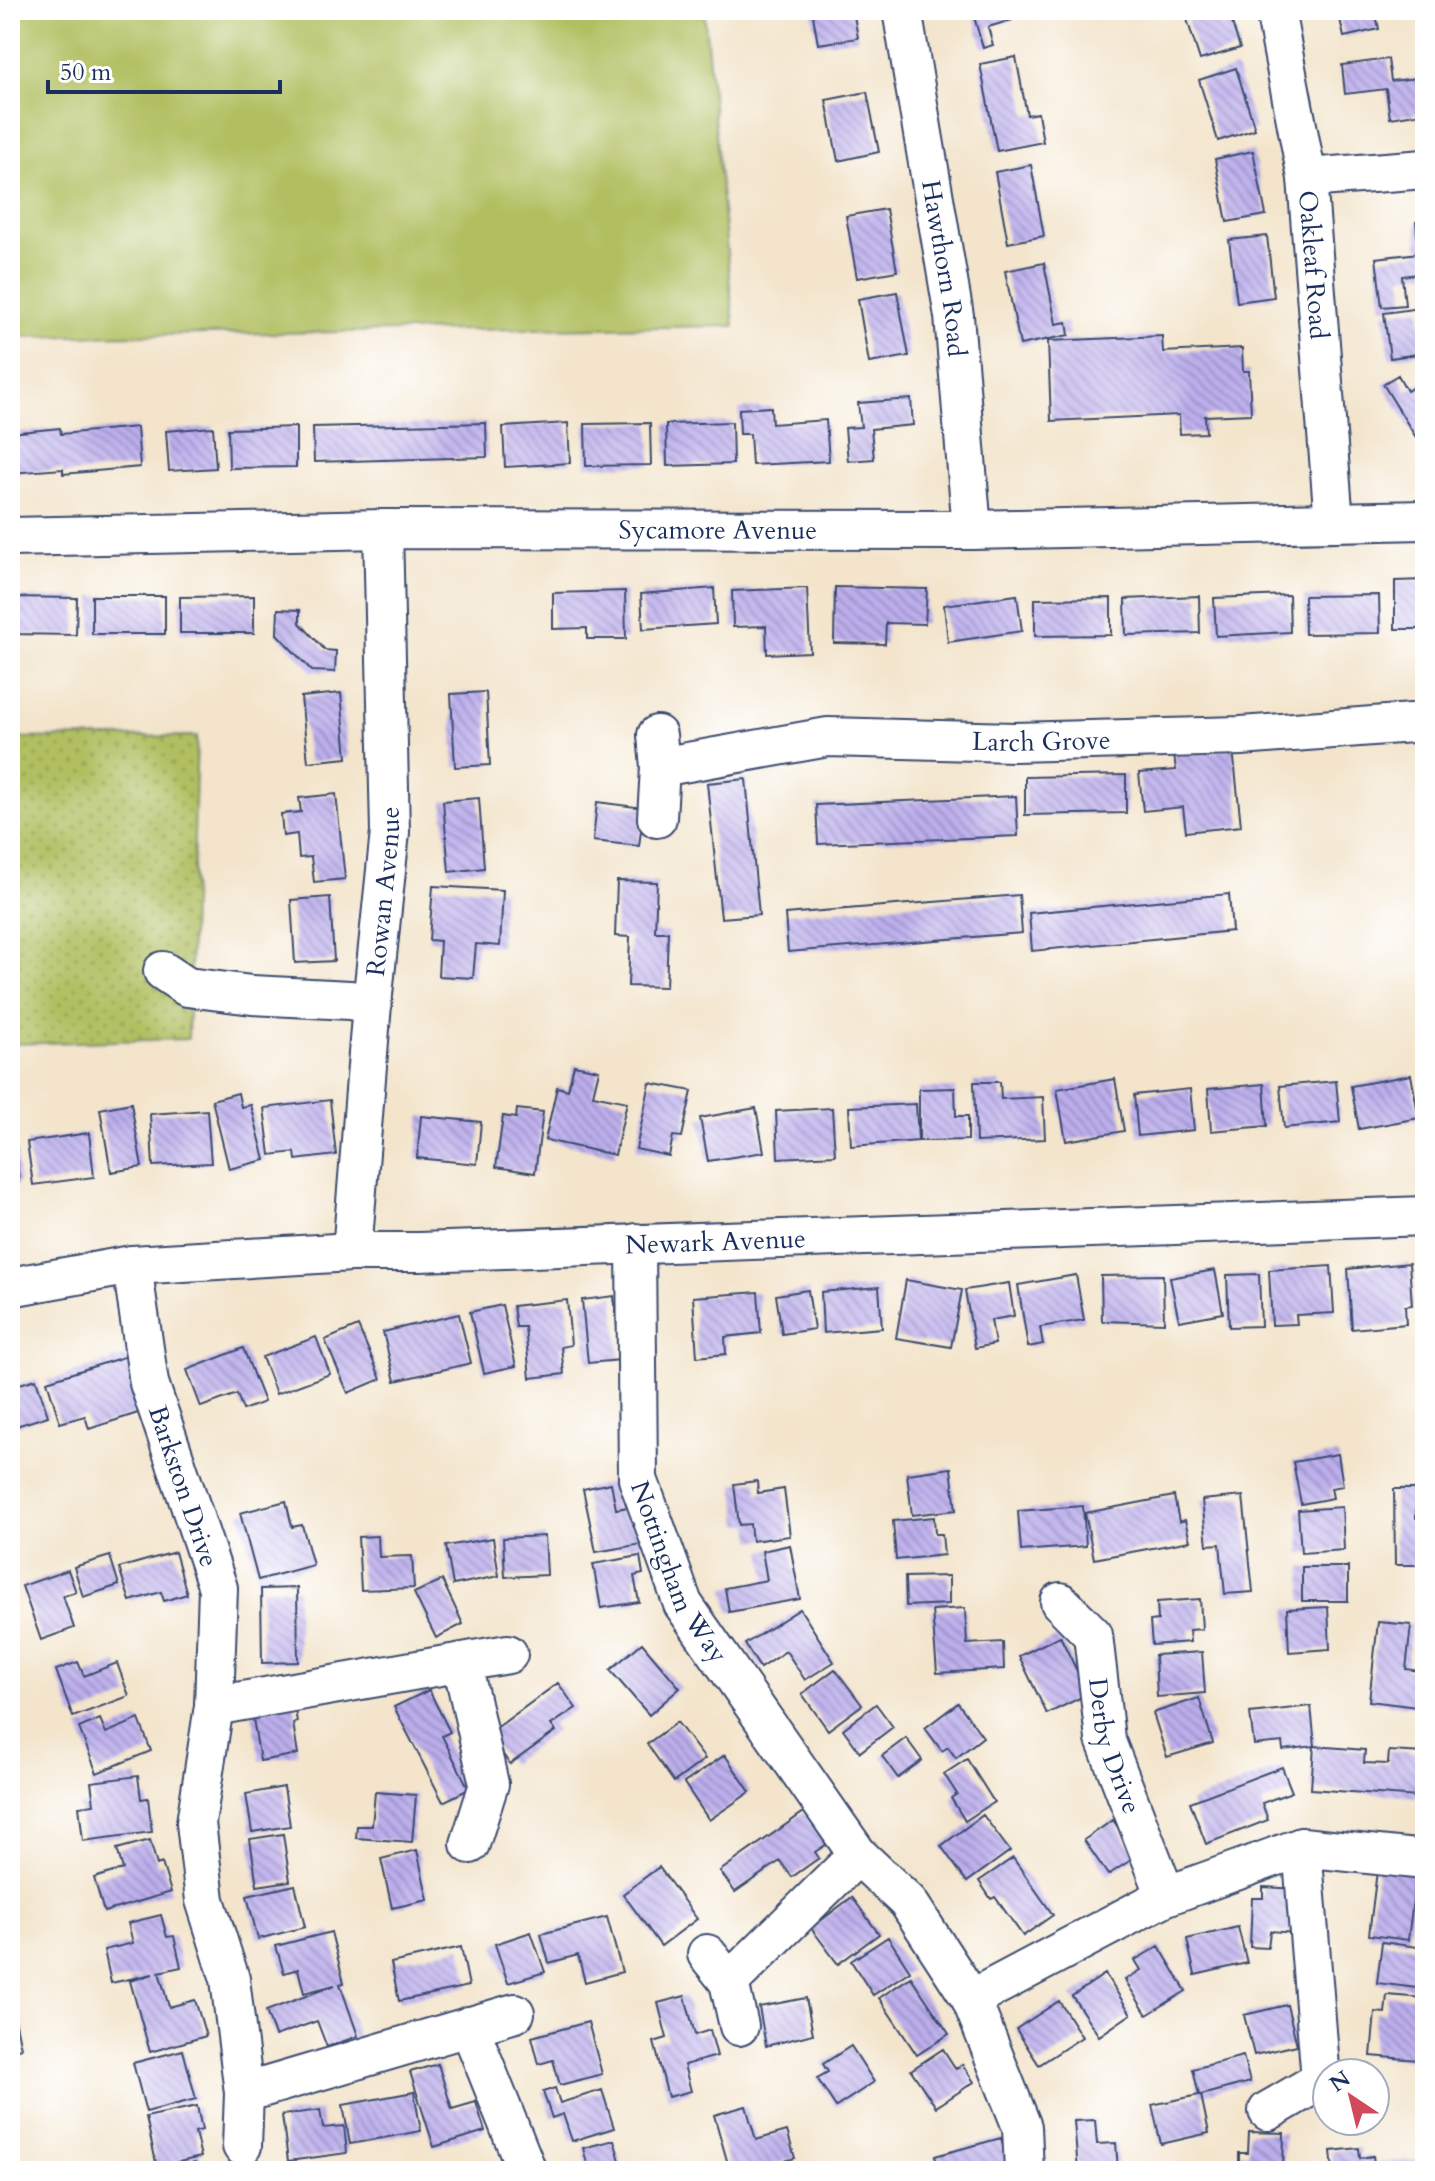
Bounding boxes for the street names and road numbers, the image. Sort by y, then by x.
street label: Hawthorn Road [914,177,975,359]
street label: Oakleaf Road [1291,189,1337,341]
street label: Sycamore Avenue [619,512,817,547]
street label: Larch Grove [971,722,1111,760]
street label: Rowan Avenue [358,806,408,978]
street label: Newark Avenue [624,1221,806,1262]
street label: Barkston Drive [140,1401,227,1571]
street label: Nottingham Way [623,1476,736,1670]
street label: Derby Drive [1081,1676,1150,1819]

